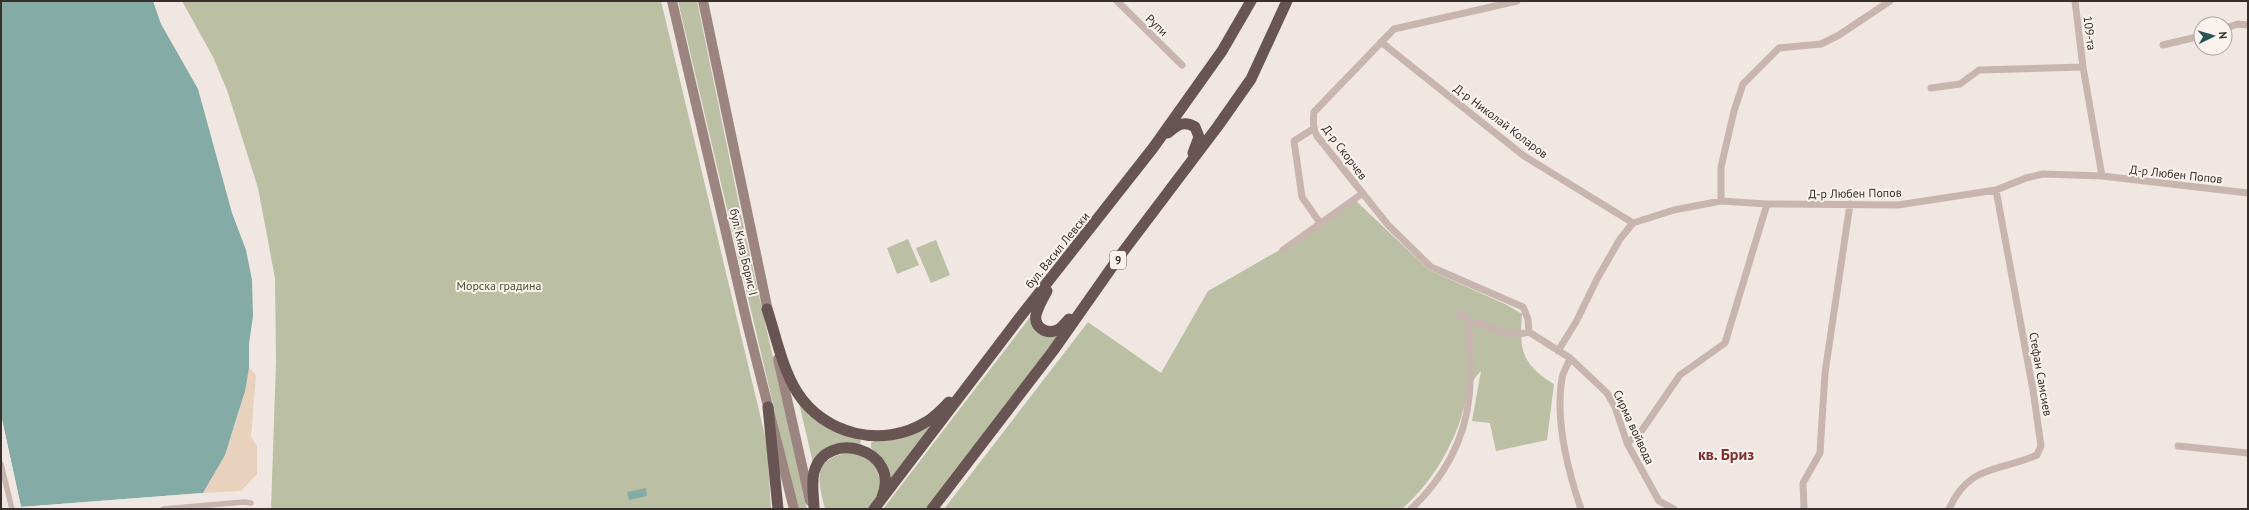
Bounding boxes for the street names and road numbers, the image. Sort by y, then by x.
street label: Рупи [1143,11,1171,39]
street label: 109-та [2080,15,2100,51]
street label: Д-р Николай Коларов [1451,81,1551,161]
street label: Д-р Скорчев [1319,121,1371,183]
street label: Д-р Любен Попов [2129,162,2223,186]
street label: Д-р Любен Попов [1808,185,1902,201]
street label: бул. Княз Борис I [727,207,761,297]
street label: бул. Васил Левски [1022,209,1092,291]
road number: 9 [1110,251,1126,269]
street label: Стефан Самсиев [2026,331,2056,417]
street label: Сирма войвода [1610,387,1658,467]

